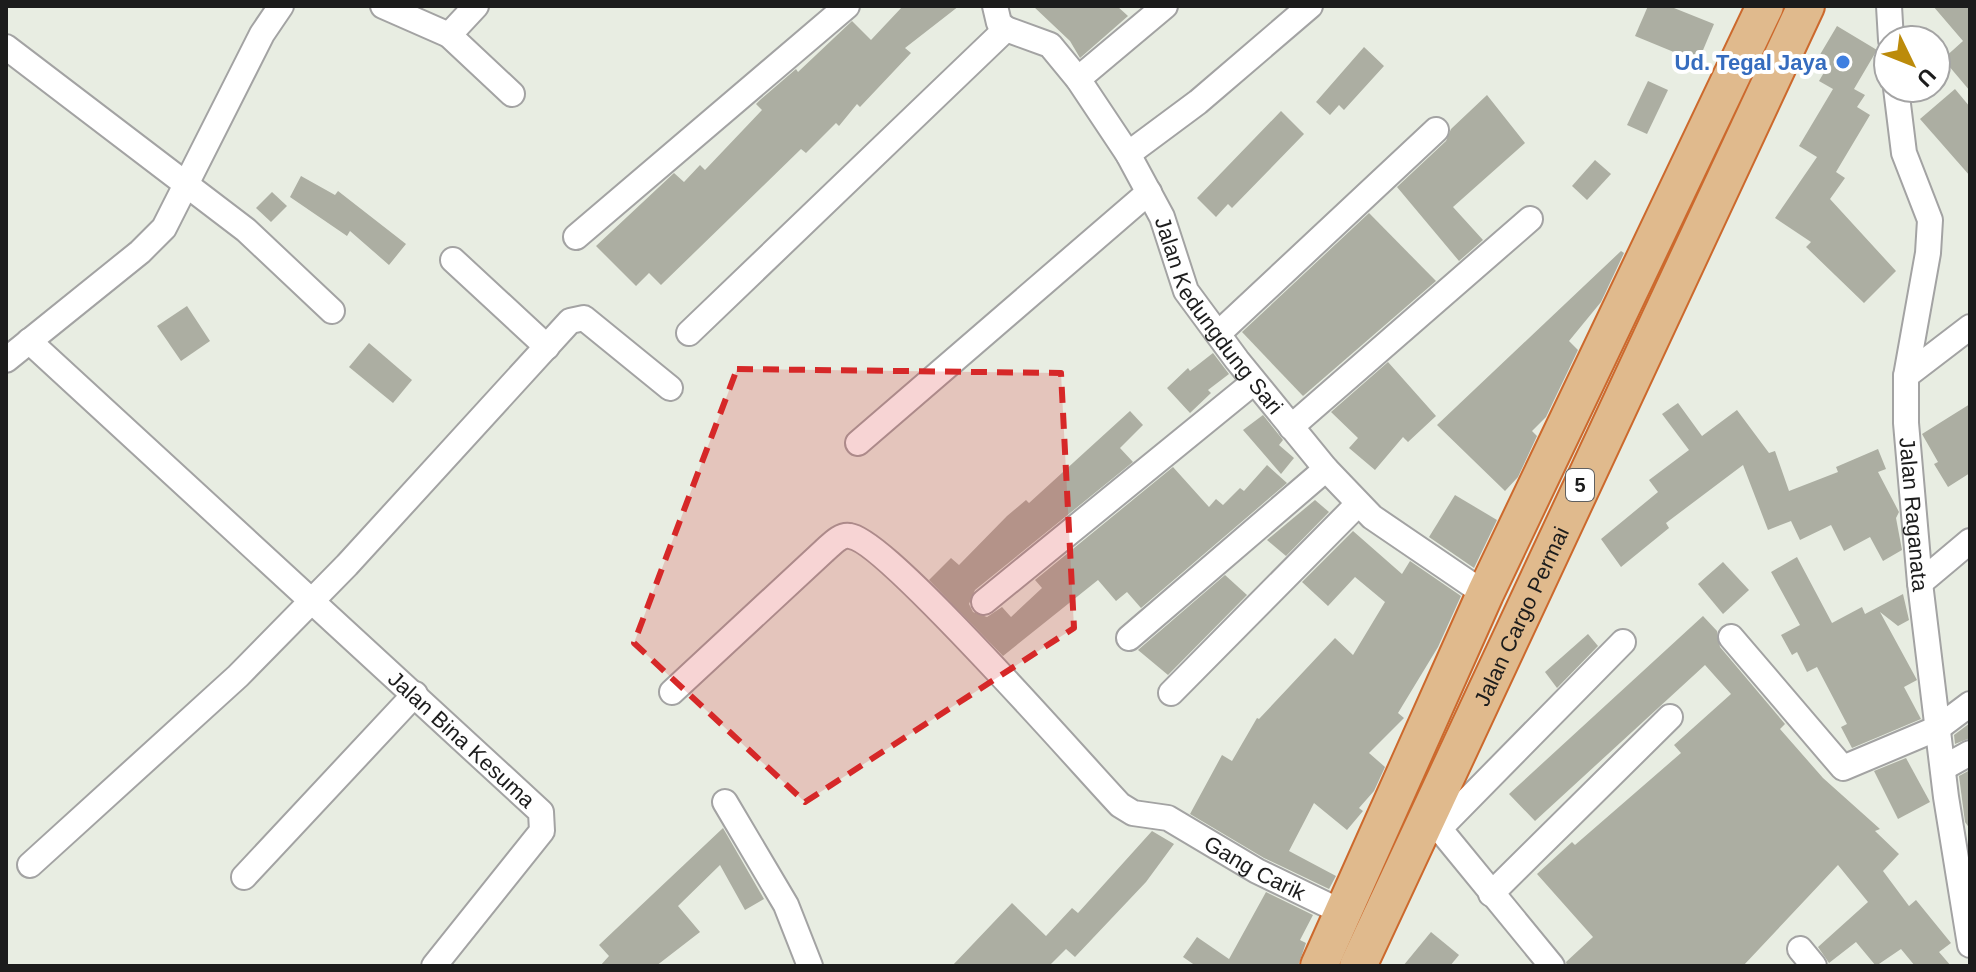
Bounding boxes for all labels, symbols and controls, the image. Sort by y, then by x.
north arrow [1872,24,1952,104]
place label: Ud. Tegal Jaya [1675,50,1828,75]
marker: Ud. Tegal Jaya [1834,53,1852,71]
text: U [1912,63,1941,92]
street label: Jalan Kedungdung Sari [1150,213,1288,419]
street label: Jalan Raganata [1895,436,1933,593]
road number: 5 [1566,469,1594,501]
street label: Jalan Cargo Permai [1469,523,1574,710]
street label: Jalan Bina Kesuma [383,666,541,813]
street label: Gang Carik [1200,830,1311,906]

